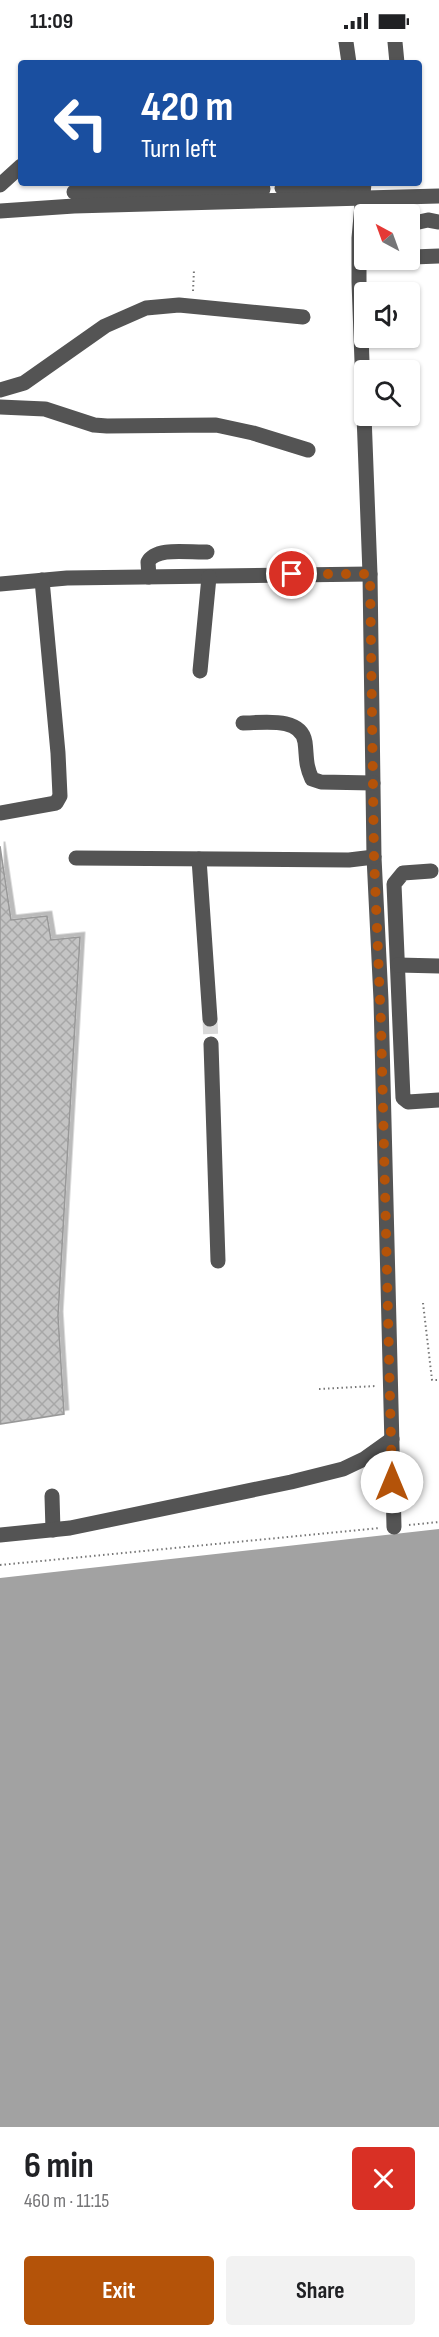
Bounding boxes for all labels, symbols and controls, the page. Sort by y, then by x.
text: 11:09 [30,8,73,35]
text: 420 m [141,82,233,133]
icon: left [42,84,120,162]
text: Turn left [141,133,217,165]
north arrow [354,204,420,270]
map controls [354,204,420,426]
button: sound [354,282,420,348]
button: search [354,360,420,426]
pin [266,548,317,599]
icon: arrive [275,557,308,590]
position arrow [360,1450,424,1514]
text: 6 min [24,2145,94,2188]
button: close [352,2147,415,2210]
text: 460 m · 11:15 [24,2189,109,2213]
button: Exit [24,2256,214,2325]
button: Share [226,2256,415,2325]

